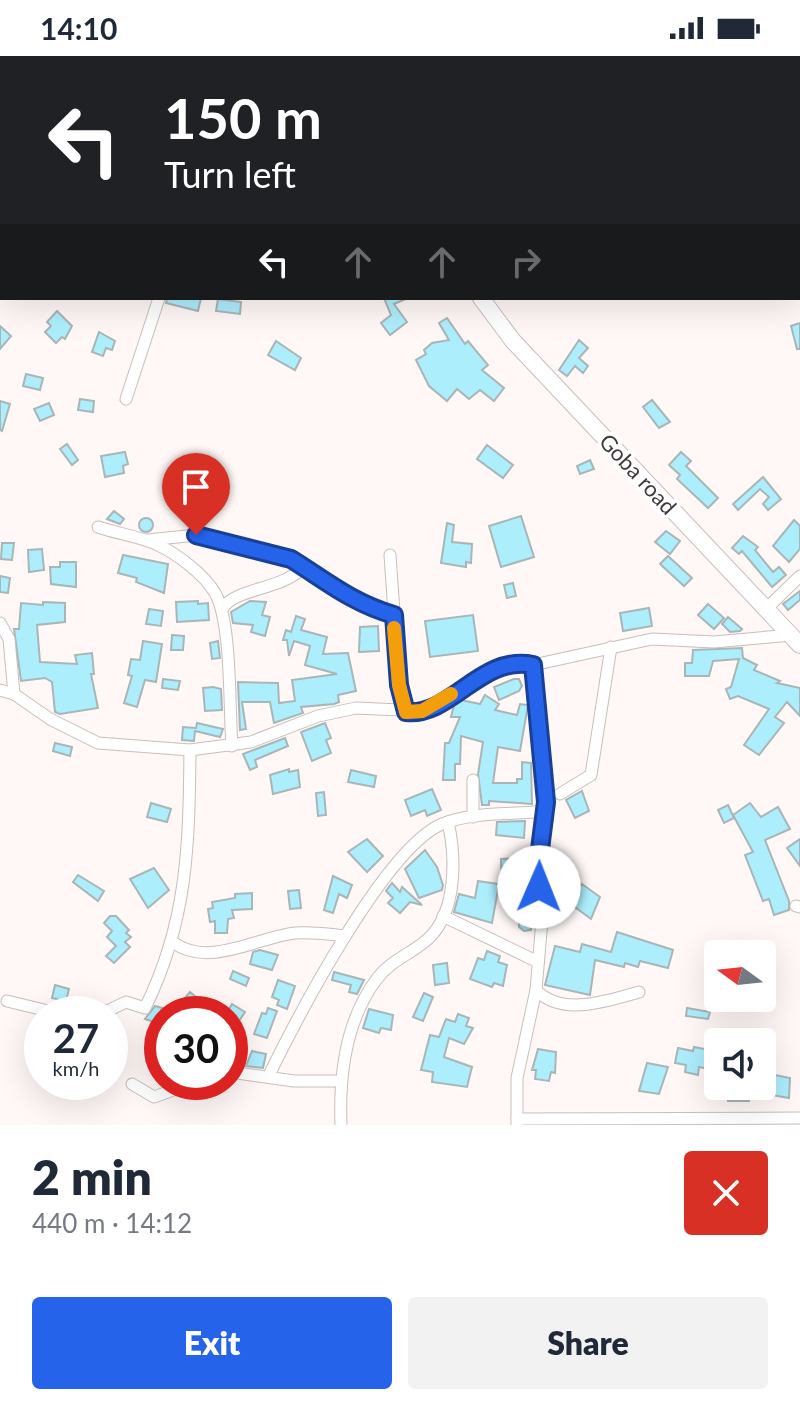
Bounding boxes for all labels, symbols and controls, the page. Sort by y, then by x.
text: 14:10 [40,10,117,46]
text: 150 m [164,84,322,151]
icon: left [32,88,136,192]
text: Turn left [164,152,296,196]
icon: left [252,240,296,284]
icon: ahead [336,240,380,284]
icon: ahead [420,240,464,284]
icon: right [504,240,548,284]
street label: Goba road [594,428,683,520]
pin [162,453,230,535]
icon: arrive [174,465,218,509]
position arrow [497,845,581,929]
north arrow [704,940,776,1012]
map controls [704,940,776,1100]
speed limit sign: 30 [144,996,248,1100]
text: 27 [53,1014,99,1062]
button: sound [704,1028,776,1100]
text: km/h [53,1056,99,1080]
text: 2 min [32,1148,152,1205]
button: close [684,1151,768,1235]
text: 440 m · 14:12 [32,1207,192,1239]
button: Exit [32,1297,392,1389]
button: Share [408,1297,768,1389]

